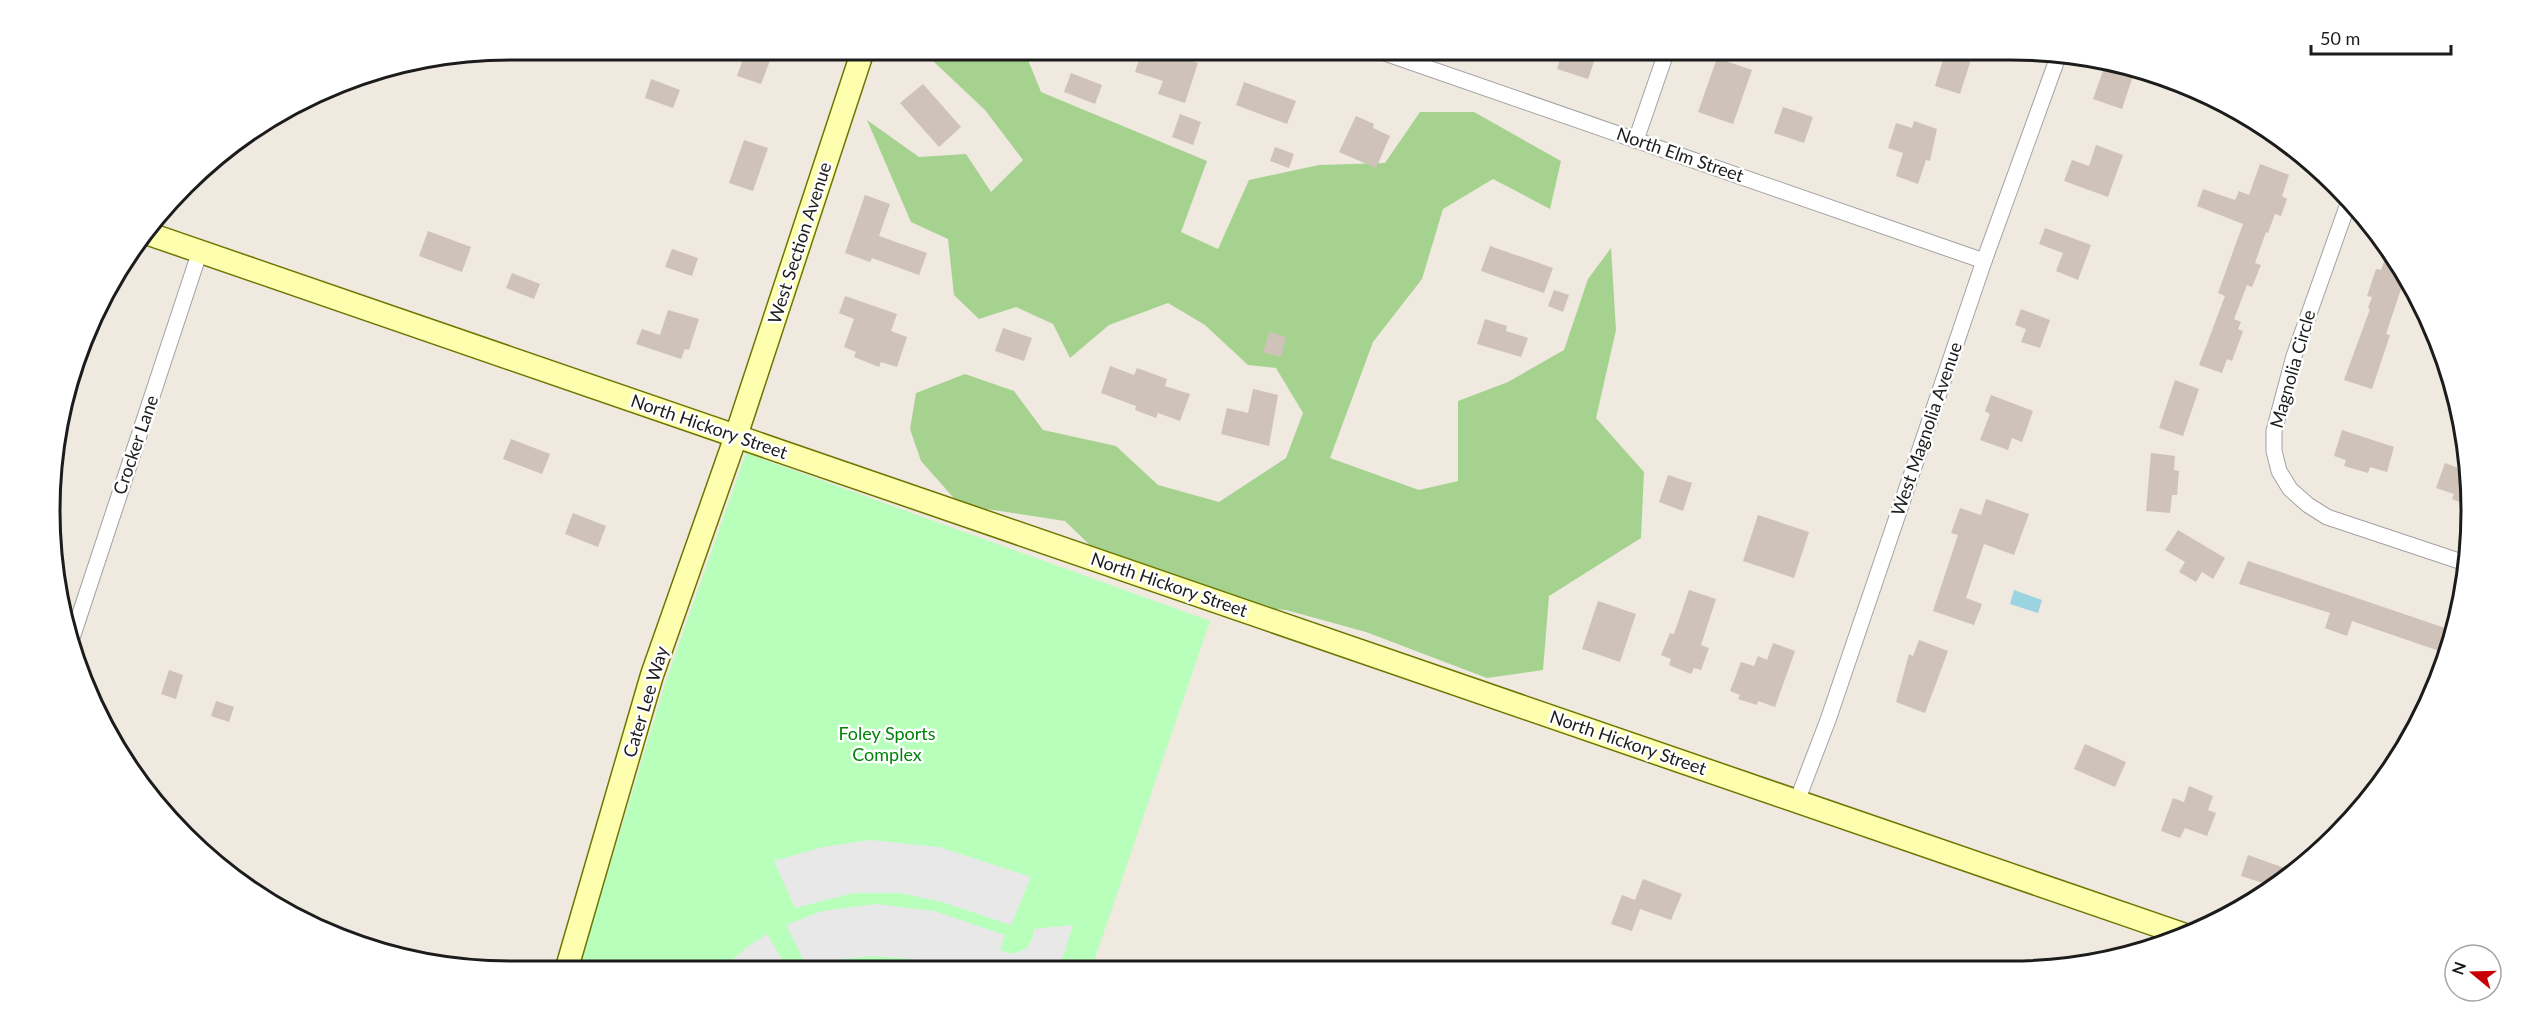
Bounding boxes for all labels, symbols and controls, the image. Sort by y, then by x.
scale bar [2311,18,2450,56]
text: 50 m [2320,27,2360,49]
street label: North Elm Street [1614,122,1747,186]
street label: West Section Avenue [763,159,836,326]
street label: Magnolia Circle [2265,307,2319,430]
street label: West Magnolia Avenue [1886,339,1966,518]
street label: North Hickory Street [628,389,791,463]
street label: Crocker Lane [108,392,162,497]
street label: North Hickory Street [1088,547,1251,621]
street label: Cater Lee Way [618,643,673,760]
street label: North Hickory Street [1547,705,1710,779]
park label: Foley Sports Complex [838,722,936,765]
north arrow [2443,943,2503,1003]
text: N [2447,959,2469,977]

